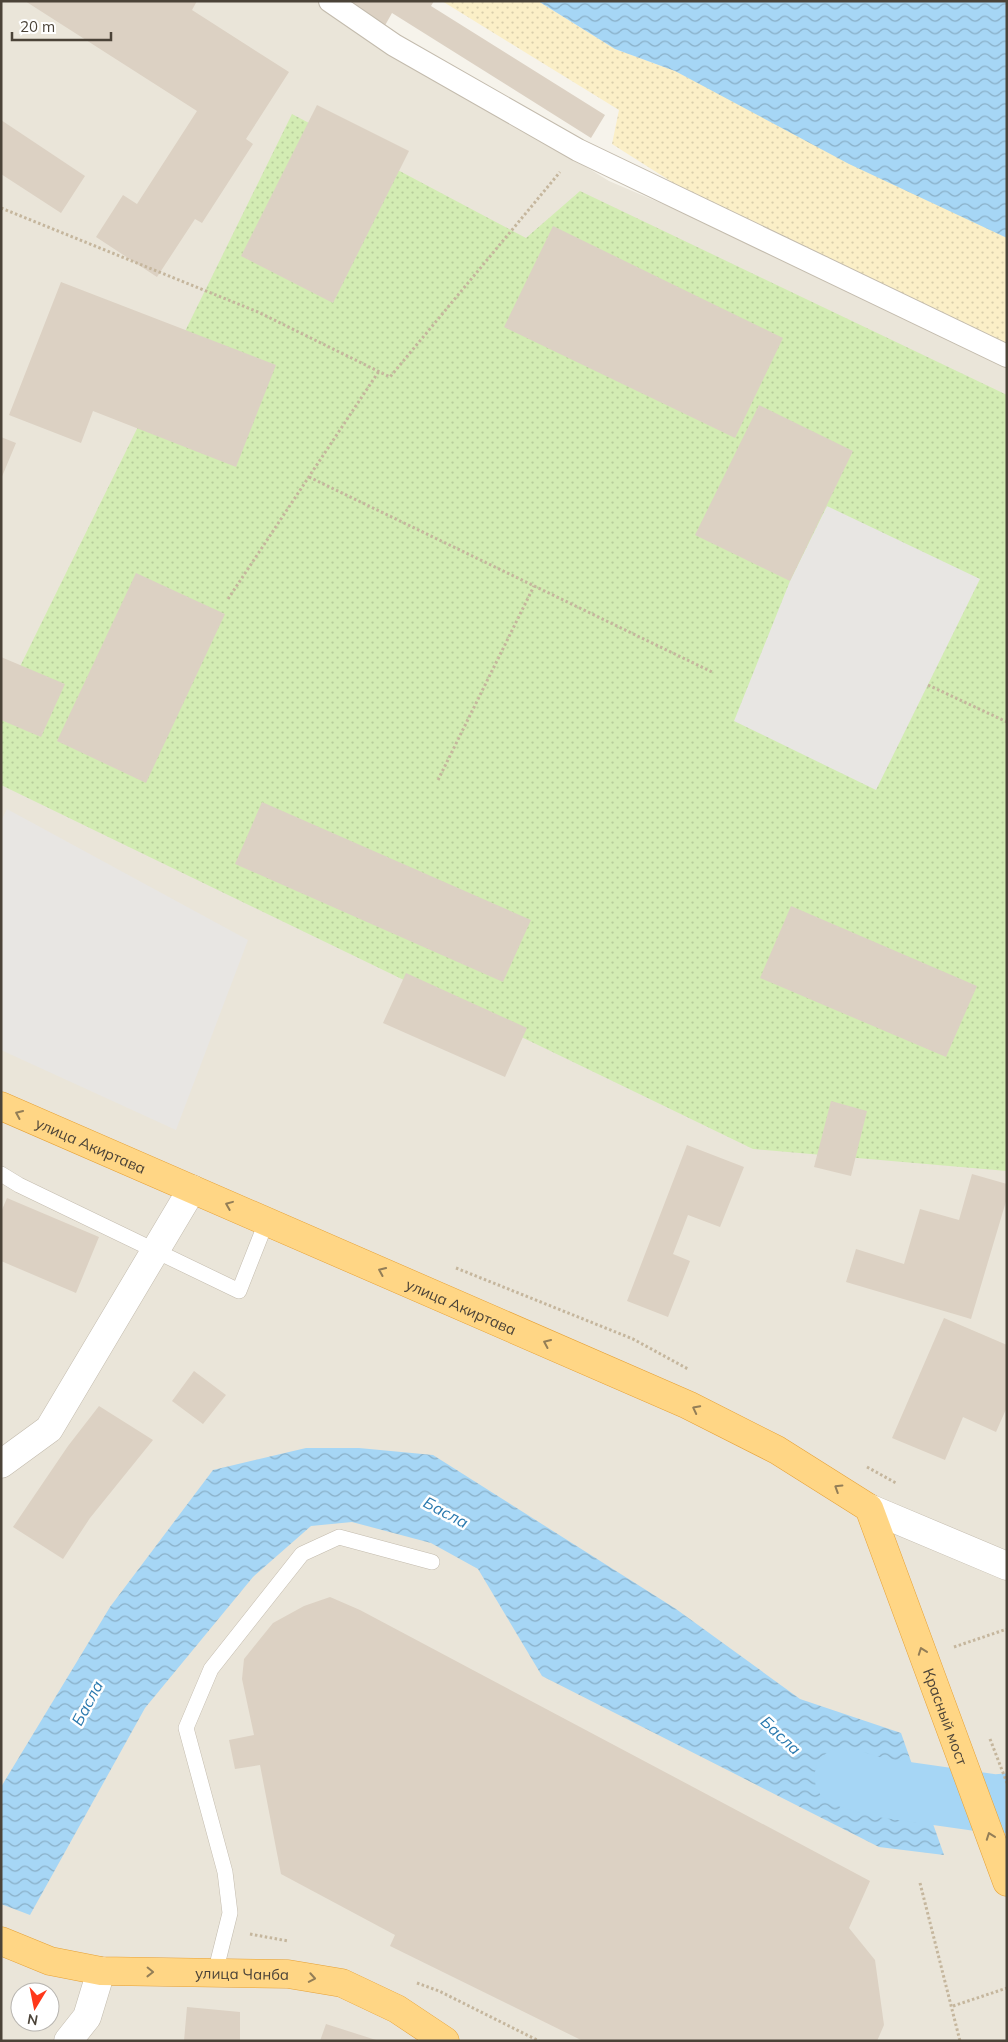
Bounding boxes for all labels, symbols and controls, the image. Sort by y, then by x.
scale bar [12,10,111,42]
text: 20 m [20,17,55,36]
one-way arrow [15,1109,24,1120]
street label: улица Акиртава [33,1113,149,1177]
one-way arrow [226,1200,234,1210]
one-way arrow [378,1266,387,1277]
street label: улица Акиртава [403,1274,519,1339]
one-way arrow [543,1339,552,1350]
one-way arrow [692,1405,701,1415]
one-way arrow [834,1485,843,1494]
water label: Басла [420,1492,472,1532]
one-way arrow [918,1647,928,1656]
street label: Красный мост [919,1665,973,1768]
water label: Басла [67,1677,107,1729]
water label: Басла [757,1711,805,1759]
one-way arrow [986,1832,996,1841]
street label: улица Чанба [195,1963,289,1984]
one-way arrow [146,1967,154,1977]
one-way arrow [307,1973,316,1983]
north arrow [10,1982,60,2032]
text: N [26,2010,40,2030]

